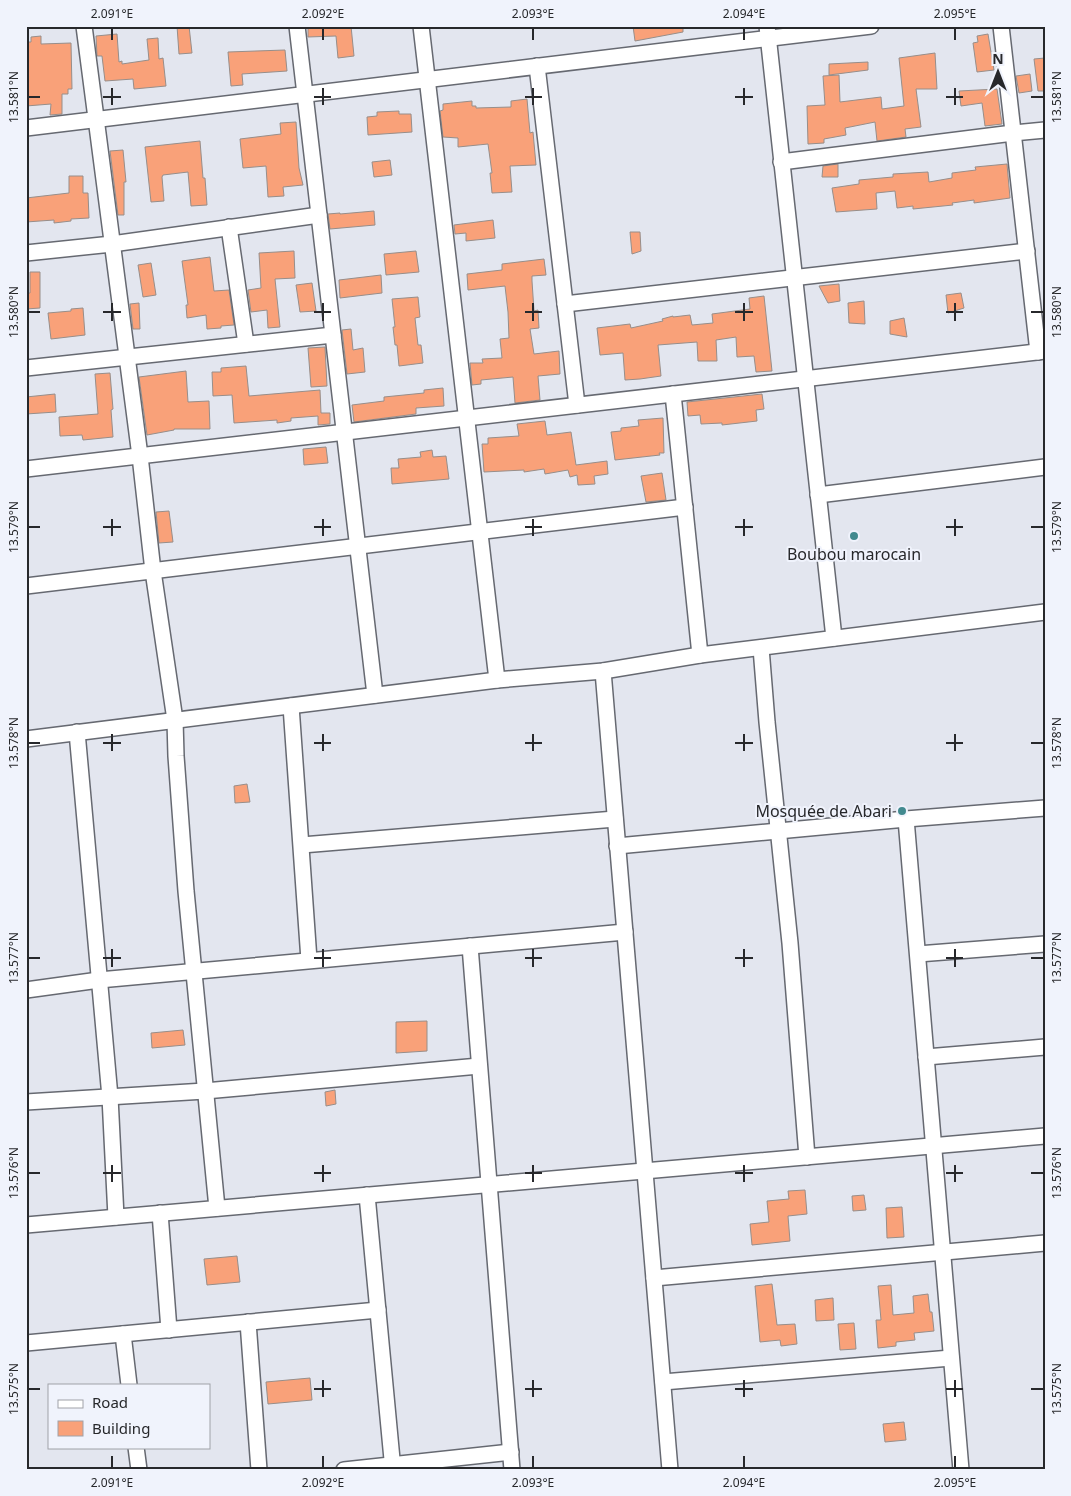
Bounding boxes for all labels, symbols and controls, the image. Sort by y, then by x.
text: 2.091°E [91,5,133,22]
text: 2.092°E [302,5,344,22]
text: 2.093°E [512,5,554,22]
text: 2.094°E [723,5,765,22]
text: 2.095°E [934,5,976,22]
north arrow [974,48,1024,98]
text: N [992,49,1004,68]
text: 13.581°N [5,71,22,123]
text: 13.581°N [1048,71,1065,123]
text: 13.580°N [5,286,22,338]
text: 13.580°N [1048,286,1065,338]
text: 13.579°N [5,501,22,553]
text: 13.579°N [1048,501,1065,553]
marker: Boubou marocain [848,530,860,542]
place label: Boubou marocain [787,543,921,565]
text: 13.578°N [5,717,22,769]
text: 13.578°N [1048,717,1065,769]
place label: Mosquée de Abari [755,800,892,822]
marker: Mosquée de Abari [896,805,908,817]
text: 13.577°N [5,932,22,984]
text: 13.577°N [1048,932,1065,984]
text: 13.576°N [5,1147,22,1199]
text: 13.576°N [1048,1147,1065,1199]
text: 13.575°N [5,1363,22,1415]
text: 13.575°N [1048,1363,1065,1415]
legend [48,1384,210,1448]
text: Road [92,1392,128,1412]
text: Building [92,1418,150,1438]
text: 2.091°E [91,1474,133,1491]
text: 2.092°E [302,1474,344,1491]
text: 2.093°E [512,1474,554,1491]
text: 2.094°E [723,1474,765,1491]
text: 2.095°E [934,1474,976,1491]

